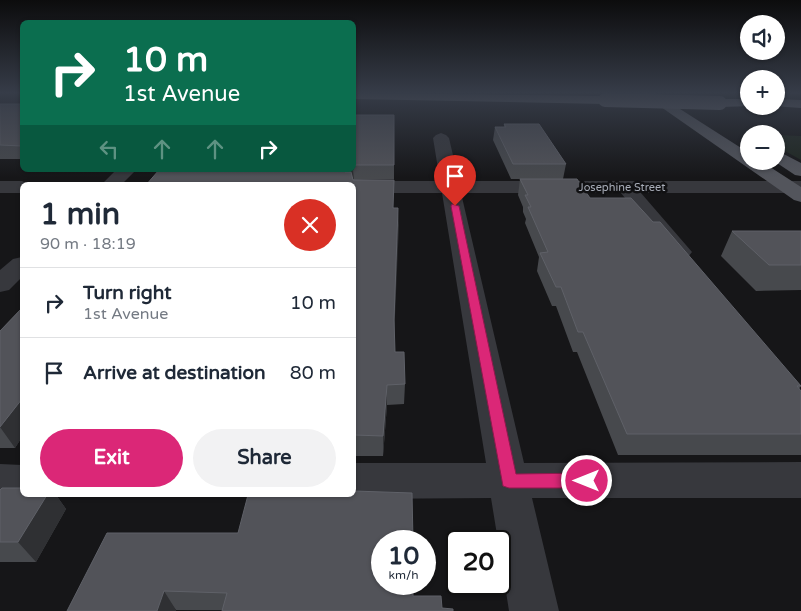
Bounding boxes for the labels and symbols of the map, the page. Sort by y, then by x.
pin [434,155,476,206]
street label: Josephine Street [579,181,665,194]
position arrow [560,454,612,506]
speed limit sign: 20 [446,530,511,595]

